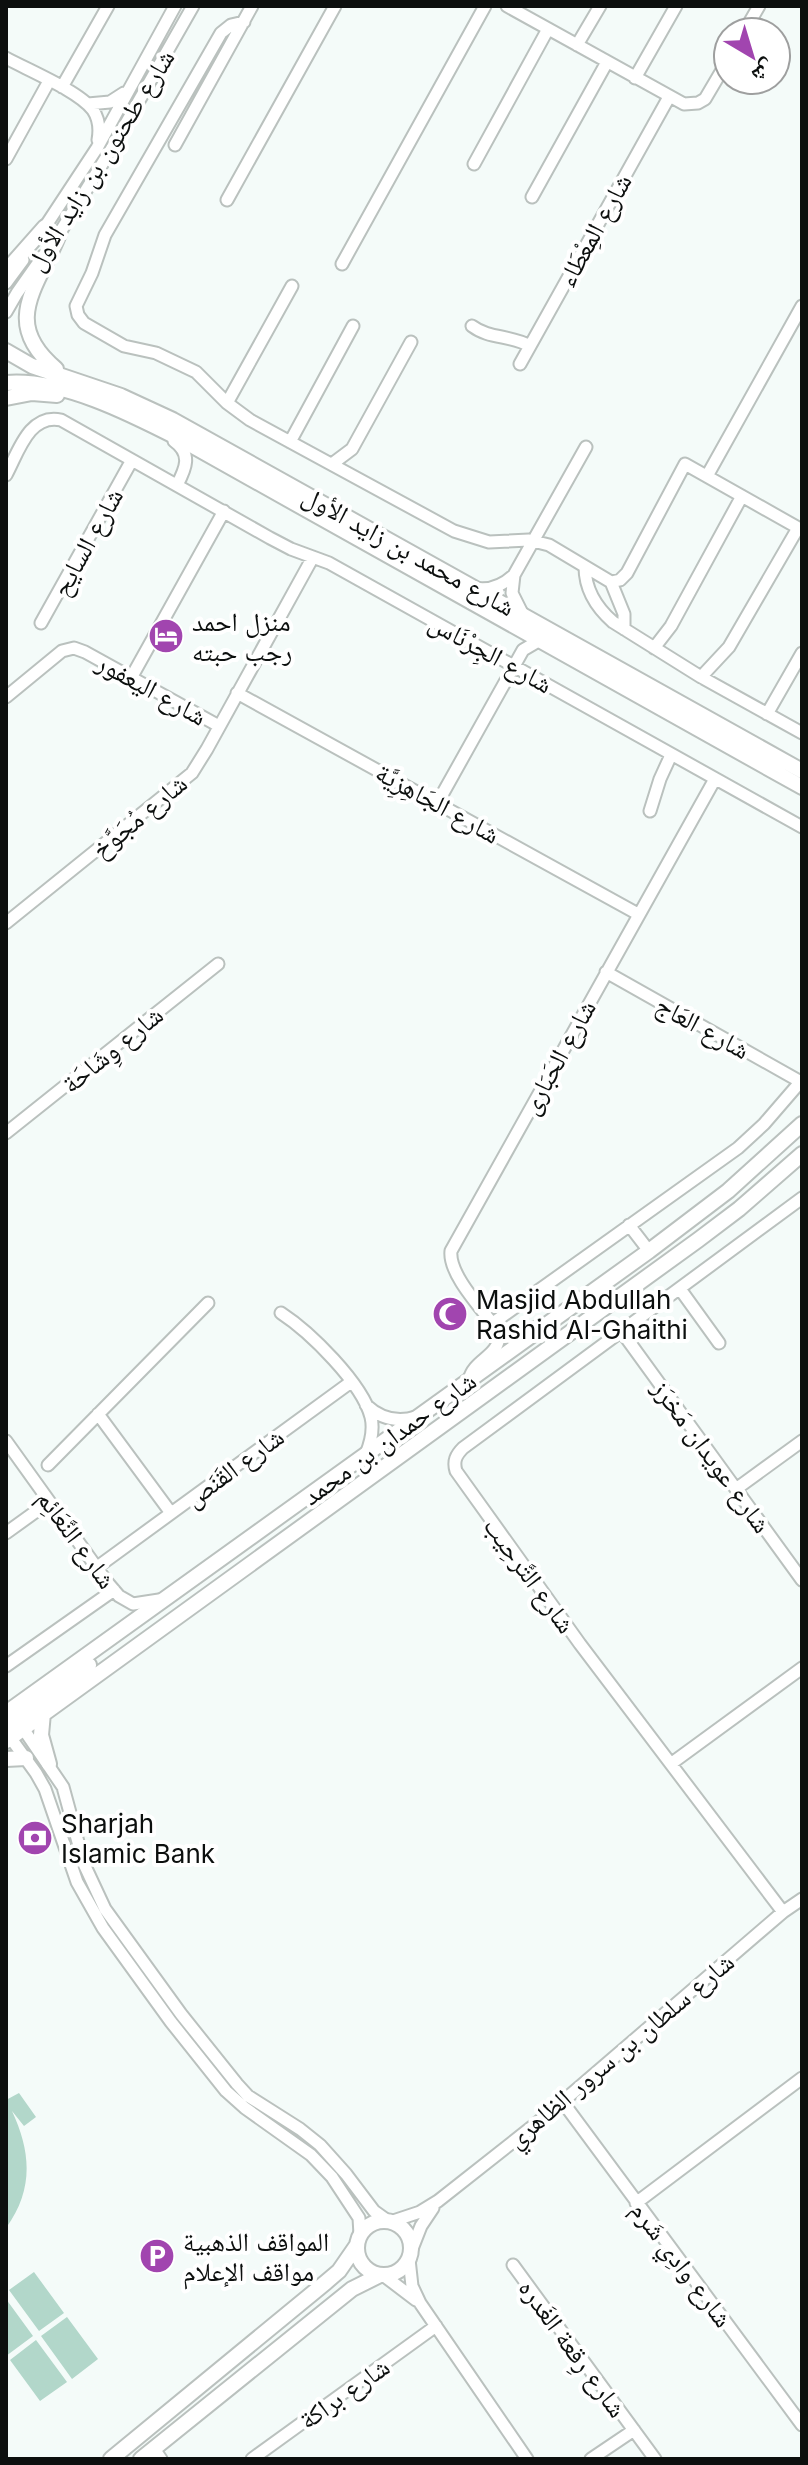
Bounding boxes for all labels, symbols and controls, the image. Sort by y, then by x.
north arrow [712,16,792,96]
street label: شارع طحنون بن زايد الأول [19,44,182,277]
text: ش [746,54,782,89]
street label: شارع المِعْطَاء [550,168,639,292]
street label: شارع محمد بن زايد الأول [297,480,521,623]
street label: شارع السايح [45,483,131,602]
place label: منزل احمد رجب حبته [192,606,292,667]
street label: شارع الجِرْنَاس [422,606,558,703]
hotel icon: منزل احمد رجب حبته [147,617,185,655]
street label: شارع اليعفور [90,646,212,733]
street label: شارع الجَاهِزِيَّة [368,756,505,854]
street label: شارع مُجَوَّخ [85,767,194,865]
street label: شارع العَاج [650,989,755,1066]
street label: شارع الحَبَارى [514,994,603,1120]
street label: شارع وِشَاحَة [55,999,172,1103]
place label: Masjid Abdullah Rashid Al-Ghaithi [476,1284,688,1345]
mosque icon: Masjid Abdullah Rashid Al-Ghaithi [431,1295,469,1333]
street label: شارع حمدان بن محمد [296,1365,482,1512]
street label: شارع عويدان مَخرَز [645,1373,778,1539]
street label: شارع القَنَص [179,1421,290,1514]
street label: شارع النَّعَائِم [29,1484,123,1596]
street label: شارع التَّرحِيب [477,1511,582,1639]
place label: Sharjah Islamic Bank [61,1808,215,1869]
bank icon: Sharjah Islamic Bank [16,1819,54,1857]
street label: شارع سلطان بن سرور الظاهري [500,1946,743,2158]
street label: شارع وادِي شَرم [620,2195,739,2336]
place label: المواقف الذهبية مواقف الإعلام [183,2226,329,2290]
parking icon: المواقف الذهبية مواقف الإعلام [138,2237,176,2275]
street label: شارع رِقعة الغَدره [509,2273,633,2426]
street label: شارع براكة [293,2351,396,2436]

